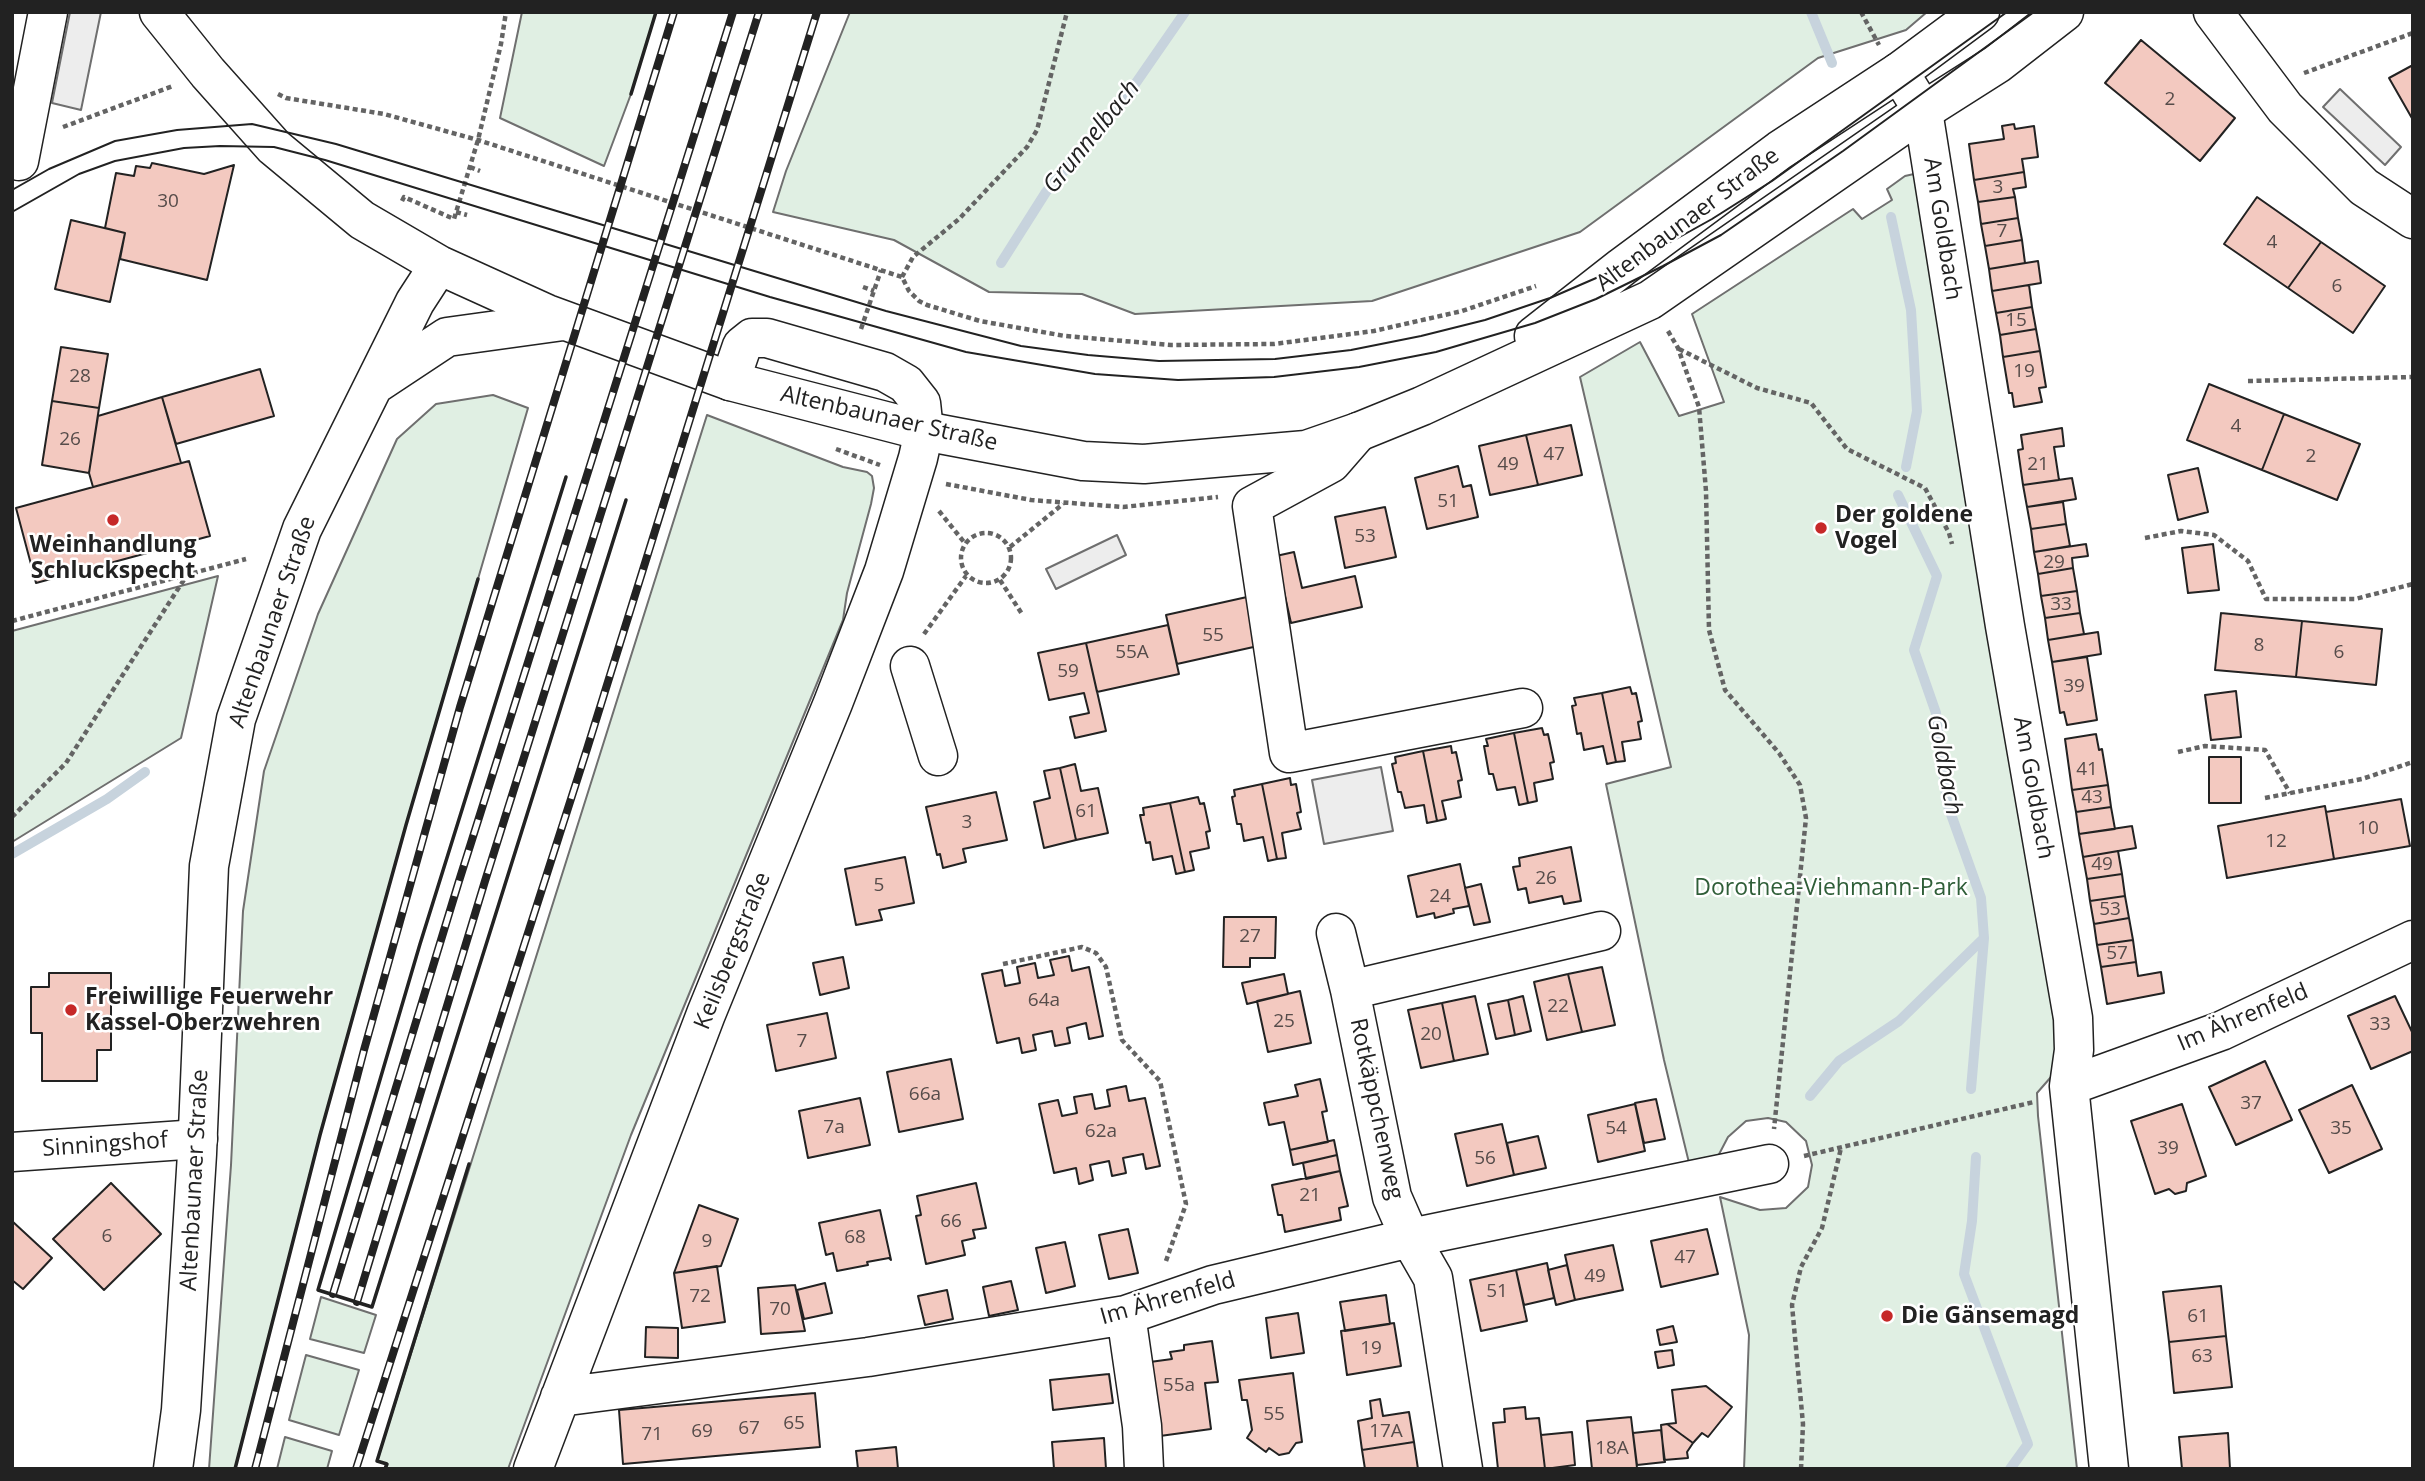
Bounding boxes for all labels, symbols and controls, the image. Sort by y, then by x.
water label: Grunnelbach [1038,75,1146,199]
house number: 2 [2165,89,2175,111]
street label: Altenbaunaer Straße [1591,142,1785,298]
street label: Am Goldbach [1917,156,1967,302]
house number: 3 [1993,177,2003,199]
house number: 30 [157,191,179,213]
house number: 7 [1997,221,2007,243]
house number: 4 [2267,232,2277,254]
house number: 6 [2332,276,2342,298]
house number: 15 [2005,310,2027,332]
house number: 19 [2013,361,2035,383]
house number: 28 [69,366,91,388]
street label: Altenbaunaer Straße [778,381,1000,457]
house number: 4 [2231,416,2241,438]
house number: 26 [59,429,81,451]
house number: 47 [1543,444,1565,466]
house number: 2 [2306,446,2316,468]
house number: 49 [1497,454,1519,476]
house number: 21 [2027,454,2049,476]
house number: 51 [1437,491,1459,513]
place label: Der goldene Vogel [1835,501,1973,555]
marker: Weinhandlung Schluckspecht [105,512,121,528]
street label: Altenbaunaer Straße [224,513,322,731]
marker: Der goldene Vogel [1813,520,1829,536]
house number: 53 [1354,526,1376,548]
place label: Weinhandlung Schluckspecht [30,531,196,585]
house number: 29 [2043,552,2065,574]
house number: 33 [2050,594,2072,616]
house number: 55 [1202,625,1224,647]
house number: 8 [2254,635,2264,657]
house number: 55A [1115,642,1149,664]
house number: 6 [2334,642,2344,664]
house number: 59 [1057,661,1079,683]
house number: 39 [2063,676,2085,698]
water label: Goldbach [1920,712,1968,818]
street label: Am Goldbach [2007,715,2059,861]
house number: 41 [2076,759,2098,781]
house number: 43 [2081,787,2103,809]
house number: 61 [1075,801,1097,823]
house number: 3 [962,812,972,834]
house number: 10 [2357,818,2379,840]
house number: 12 [2265,831,2287,853]
house number: 49 [2091,854,2113,876]
street label: Keilsbergstraße [689,868,777,1034]
house number: 26 [1535,868,1557,890]
park label: Dorothea-Viehmann-Park [1694,874,1968,902]
house number: 5 [874,875,884,897]
house number: 24 [1429,886,1451,908]
house number: 53 [2099,899,2121,921]
house number: 27 [1239,926,1261,948]
house number: 57 [2106,943,2128,965]
street label: Im Ährenfeld [2173,978,2313,1058]
place label: Freiwillige Feuerwehr Kassel-Oberzwehren [85,983,333,1037]
house number: 64a [1028,990,1060,1012]
house number: 22 [1547,996,1569,1018]
marker: Freiwillige Feuerwehr Kassel-Oberzwehren [63,1002,79,1018]
house number: 25 [1273,1011,1295,1033]
house number: 33 [2369,1014,2391,1036]
street label: Rotkäppchenweg [1343,1016,1409,1202]
house number: 20 [1420,1024,1442,1046]
house number: 7 [797,1031,807,1053]
street label: Altenbaunaer Straße [175,1068,215,1292]
house number: 66a [909,1084,941,1106]
house number: 37 [2240,1093,2262,1115]
house number: 7a [823,1117,845,1139]
house number: 54 [1605,1118,1627,1140]
house number: 35 [2330,1118,2352,1140]
house number: 62a [1085,1121,1117,1143]
street label: Sinningshof [41,1127,169,1163]
house number: 39 [2157,1138,2179,1160]
house number: 56 [1474,1148,1496,1170]
house number: 21 [1299,1185,1321,1207]
house number: 66 [940,1211,962,1233]
house number: 6 [102,1226,112,1248]
house number: 68 [844,1227,866,1249]
house number: 9 [702,1231,712,1253]
house number: 47 [1674,1247,1696,1269]
house number: 49 [1584,1266,1606,1288]
street label: Im Ährenfeld [1097,1267,1239,1331]
house number: 51 [1486,1281,1508,1303]
house number: 72 [689,1286,711,1308]
house number: 70 [769,1299,791,1321]
place label: Die Gänsemagd [1901,1302,2079,1330]
house number: 61 [2187,1306,2209,1328]
marker: Die Gänsemagd [1879,1308,1895,1324]
house number: 19 [1360,1338,1382,1360]
house number: 63 [2191,1346,2213,1368]
house number: 55a [1163,1375,1195,1397]
house number: 55 [1263,1404,1285,1426]
house number: 65 [783,1413,805,1435]
house number: 67 [738,1418,760,1440]
house number: 69 [691,1421,713,1443]
house number: 17A [1369,1421,1403,1443]
house number: 71 [641,1424,663,1446]
house number: 18A [1595,1438,1629,1460]

